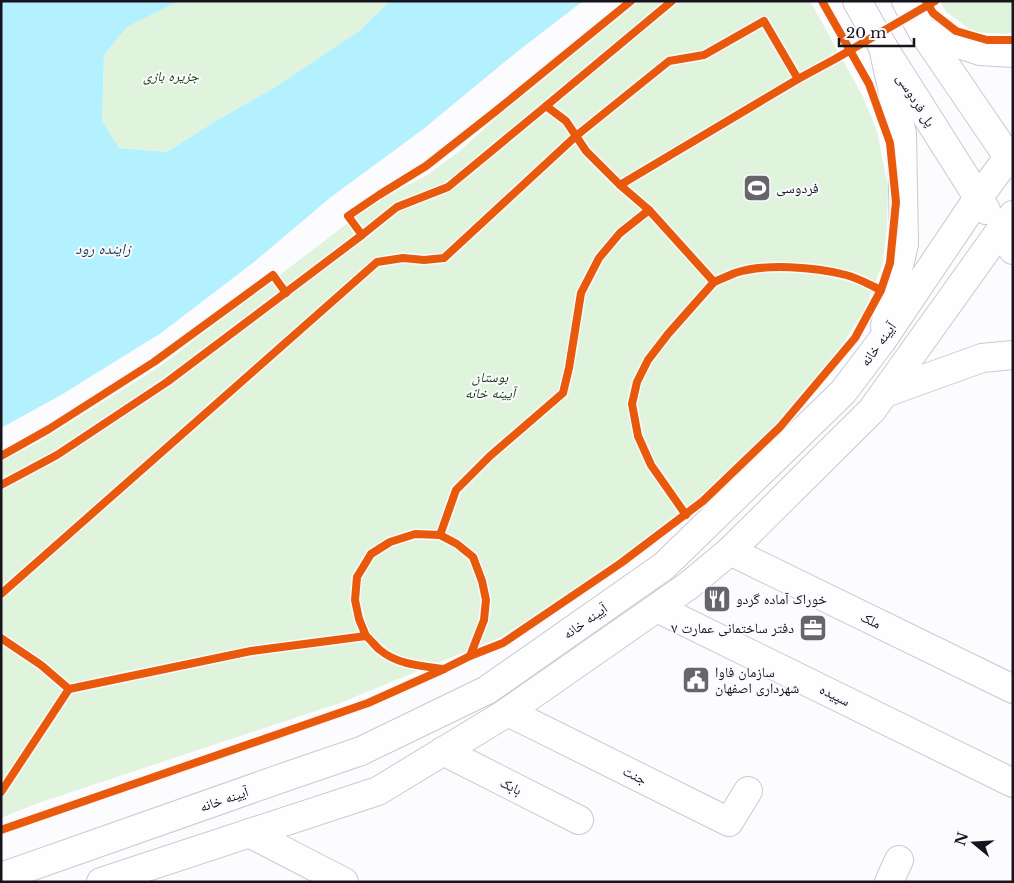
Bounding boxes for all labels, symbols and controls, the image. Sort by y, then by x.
scale bar [839,15,914,47]
text: 20 m [846,23,886,42]
park label: جزیره بازی [143,67,200,85]
street label: پل فردوسی [892,70,940,130]
sports icon: فردوسی [742,173,772,203]
place label: فردوسی [776,179,819,197]
water label: زاینده رود [75,239,133,258]
street label: آیینه خانه [856,318,900,370]
park label: بوستان آیینه خانه [465,368,518,402]
restaurant icon: خوراک آماده گردو [702,584,732,614]
place label: خوراک آماده گردو [736,590,827,608]
street label: آیینه خانه [559,599,611,643]
street label: ملک [858,607,884,633]
office icon: دفتر ساختمانی عمارت ۷ [798,613,828,643]
place label: دفتر ساختمانی عمارت ۷ [671,619,794,637]
place label: سازمان فاوا شهرداری اصفهان [715,663,799,697]
public building icon: سازمان فاوا شهرداری اصفهان [681,665,711,695]
street label: سپیده [817,680,853,710]
street label: جنت [620,761,650,789]
street label: بابک [497,773,525,799]
street label: آیینه خانه [197,782,251,816]
north arrow [949,818,999,868]
text: N [951,830,972,848]

